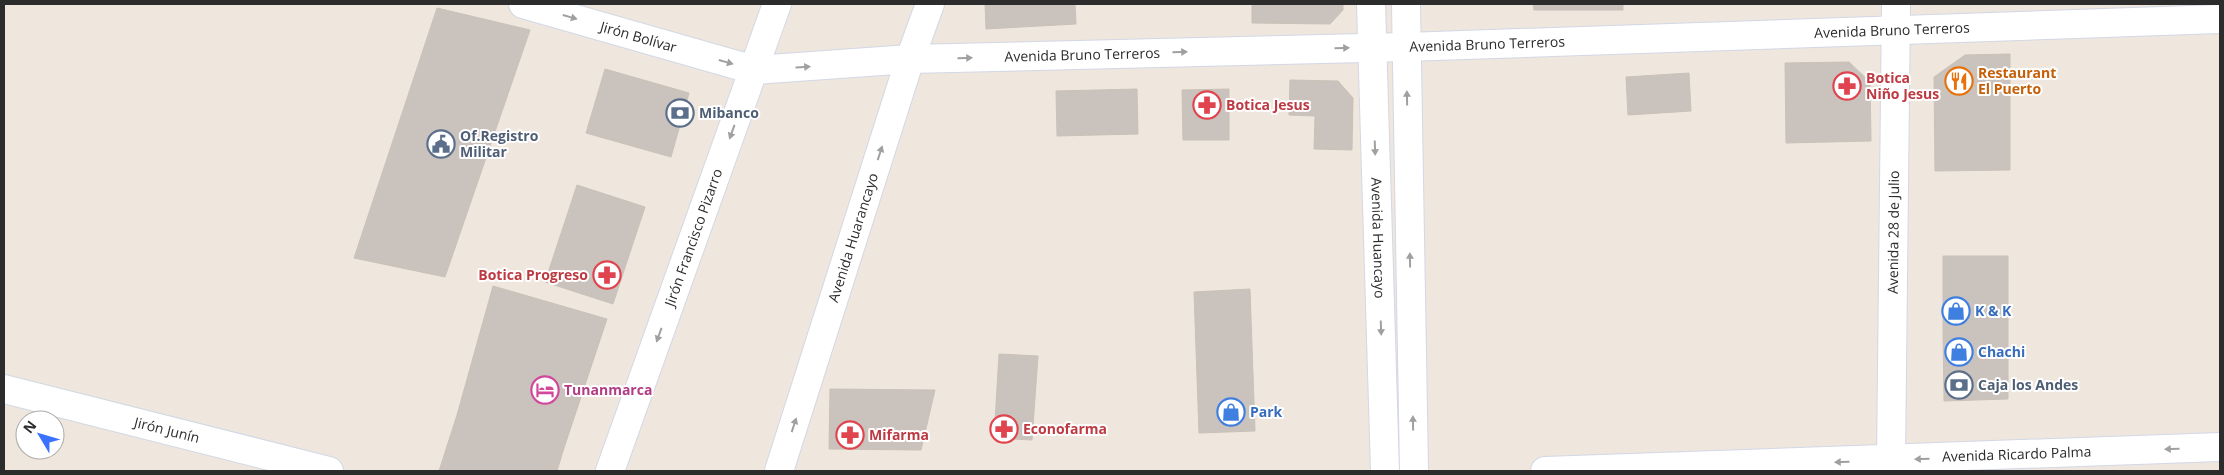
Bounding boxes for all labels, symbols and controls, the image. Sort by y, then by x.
one-way arrow [562,14,577,22]
street label: Jirón Bolívar [596,16,679,57]
street label: Avenida Bruno Terreros [1814,18,1970,42]
street label: Avenida Bruno Terreros [1409,32,1566,56]
street label: Avenida Bruno Terreros [1004,43,1161,66]
one-way arrow [1335,44,1351,52]
one-way arrow [1172,48,1188,56]
one-way arrow [957,54,973,62]
one-way arrow [719,58,734,66]
one-way arrow [795,62,811,70]
place label: Restaurant El Puerto [1978,63,2056,98]
restaurant icon: Restaurant El Puerto [1944,66,1974,96]
place label: Botica Niño Jesus [1866,68,1939,103]
pharmacy icon: Botica Niño Jesus [1832,71,1862,101]
one-way arrow [1403,89,1411,105]
pharmacy icon: Botica Jesus [1192,90,1222,120]
place label: Botica Jesus [1226,95,1310,114]
bank icon: Mibanco [665,98,695,128]
place label: Mibanco [699,103,759,122]
one-way arrow [728,125,736,140]
place label: Of.Registro Militar [460,126,539,161]
public building icon: Of.Registro Militar [426,129,456,159]
one-way arrow [1371,141,1379,157]
one-way arrow [877,146,885,161]
street label: Jirón Francisco Pizarro [659,166,726,311]
street label: Avenida Huarancayo [823,170,882,304]
street label: Avenida 28 de Julio [1883,170,1903,294]
street label: Avenida Huancayo [1367,177,1390,299]
one-way arrow [1406,252,1414,268]
pharmacy icon: Botica Progreso [592,260,622,290]
place label: Botica Progreso [478,265,588,284]
shop icon: K & K [1941,296,1971,326]
place label: K & K [1975,301,2012,320]
one-way arrow [1377,321,1385,337]
one-way arrow [655,327,662,342]
shop icon: Chachi [1944,337,1974,367]
place label: Chachi [1978,342,2025,361]
bank icon: Caja los Andes [1944,370,1974,400]
hotel icon: Tunanmarca [530,375,560,405]
place label: Caja los Andes [1978,375,2078,394]
place label: Tunanmarca [564,380,652,399]
shop icon: Park [1216,397,1246,427]
place label: Park [1250,402,1283,421]
north arrow [15,410,65,460]
street label: Jirón Junín [130,412,202,447]
pharmacy icon: Econofarma [989,414,1019,444]
one-way arrow [1409,414,1417,430]
text: N [18,416,40,437]
one-way arrow [790,417,798,432]
place label: Econofarma [1023,419,1107,438]
pharmacy icon: Mifarma [835,420,865,450]
place label: Mifarma [869,425,929,444]
street label: Avenida Ricardo Palma [1942,442,2092,466]
one-way arrow [2163,445,2179,453]
one-way arrow [1913,455,1929,463]
one-way arrow [1834,458,1850,466]

